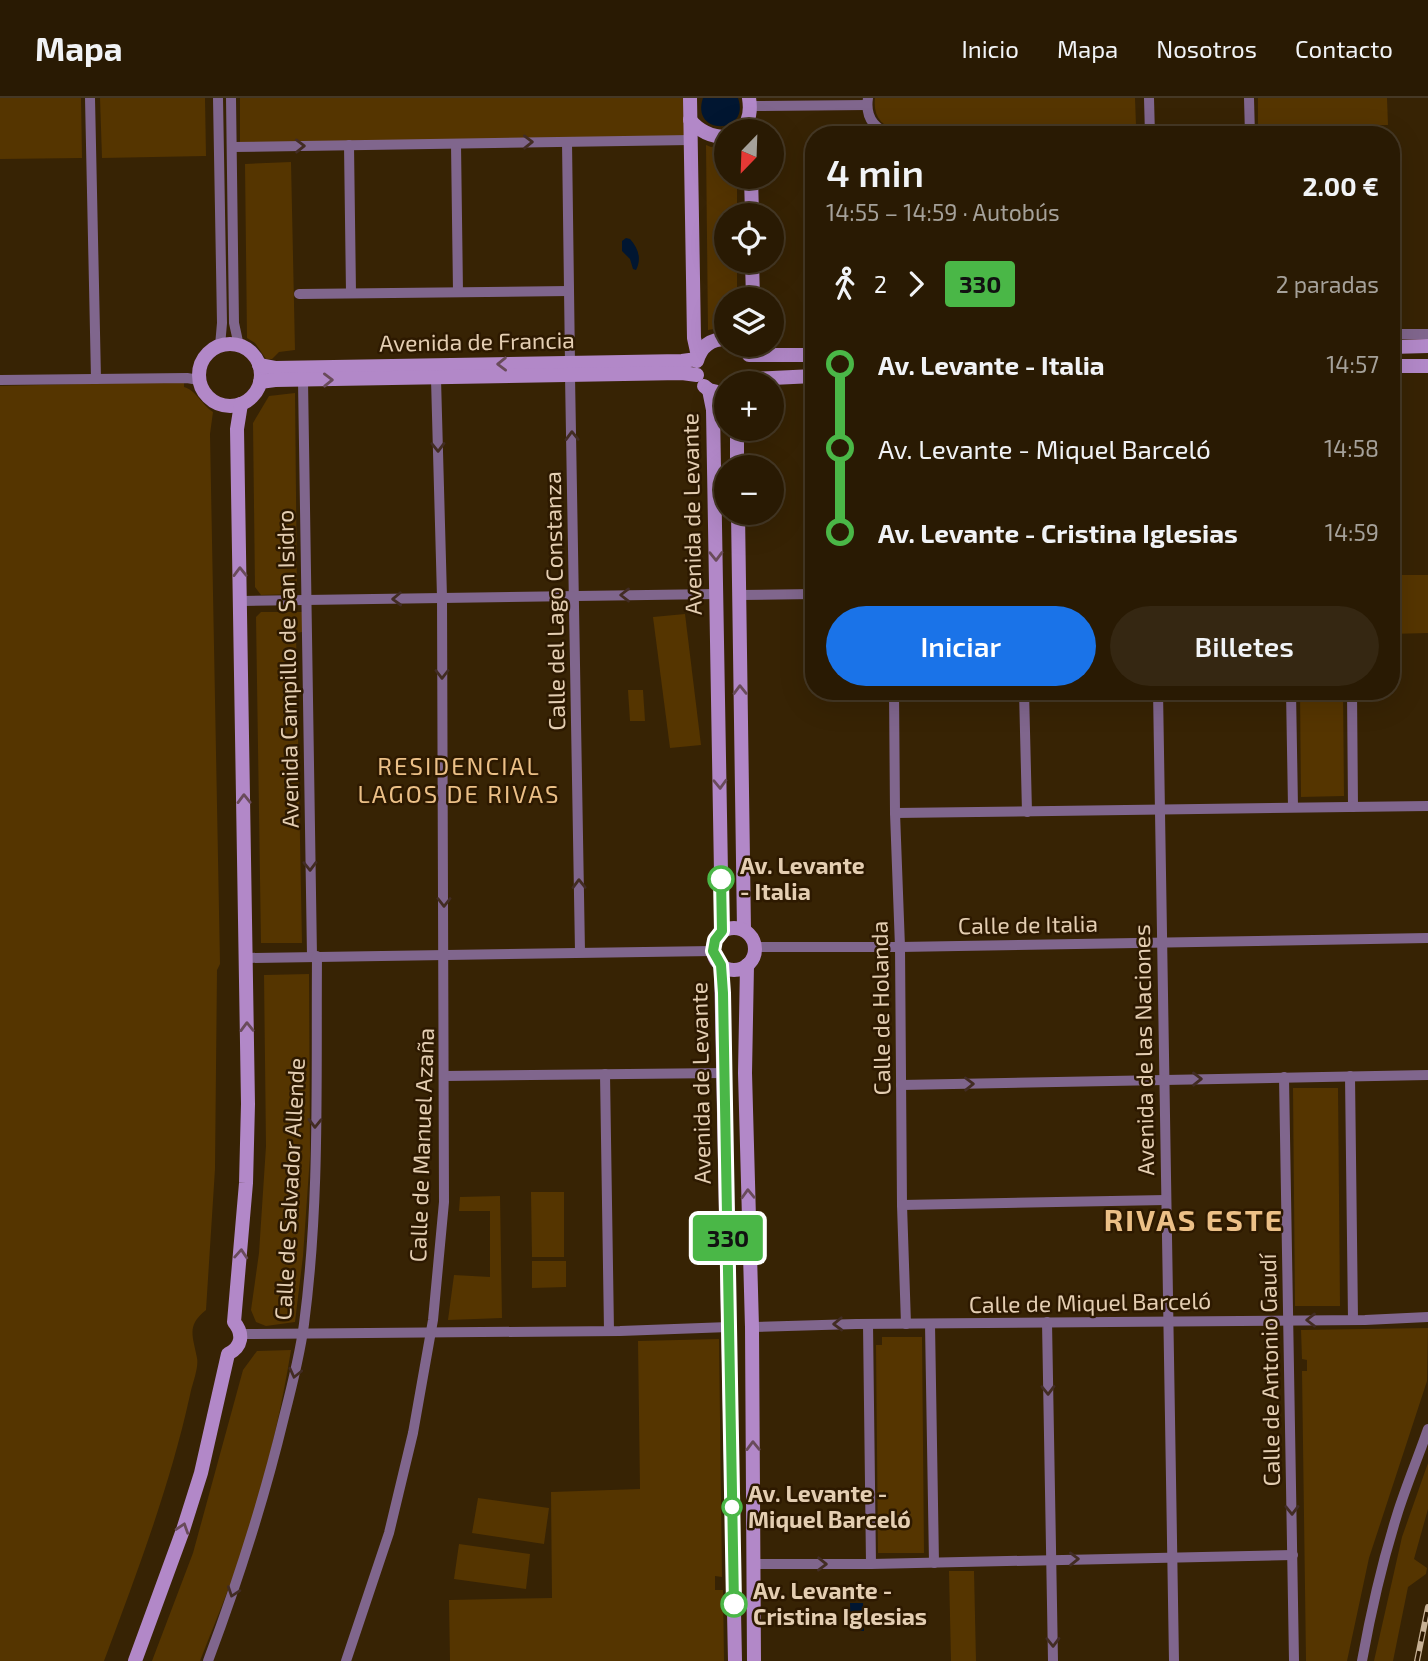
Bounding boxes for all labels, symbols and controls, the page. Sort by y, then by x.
text: Mapa [35,28,123,68]
text: Inicio [961,34,1019,63]
text: Mapa [1057,34,1118,63]
text: Nosotros [1156,34,1257,63]
text: Contacto [1295,34,1393,63]
north arrow [714,119,784,189]
map controls [714,119,784,525]
one-way arrow [522,135,533,150]
one-way arrow [295,138,306,153]
text: 4 min [826,149,924,195]
text: 2.00 € [1302,170,1379,201]
text: 14:55 – 14:59 · Autobús [826,198,1060,226]
button: locate [714,203,784,273]
icon: walk [826,265,864,303]
icon: forward [897,265,935,303]
text: 330 [959,269,1001,298]
text: 2 [874,270,887,298]
text: 2 paradas [1276,270,1379,298]
button: layers [714,287,784,357]
street label: Avenida de Francia [379,325,575,357]
text: Av. Levante - Italia [878,349,1105,380]
text: 14:57 [1326,350,1379,378]
one-way arrow [496,356,507,372]
button: + [714,371,784,441]
one-way arrow [323,372,333,388]
street label: Avenida de Levante [675,413,707,615]
one-way arrow [564,430,579,441]
text: Av. Levante - Miquel Barceló [878,433,1211,464]
text: 14:58 [1324,434,1379,462]
one-way arrow [430,442,446,453]
button: − [714,455,784,525]
street label: Calle del Lago Constanza [538,471,570,731]
street label: Avenida Campillo de San Isidro [270,510,304,828]
text: Av. Levante - Cristina Iglesias [878,517,1238,548]
text: 14:59 [1325,518,1379,546]
one-way arrow [709,551,724,562]
one-way arrow [232,566,248,577]
one-way arrow [619,587,629,603]
one-way arrow [391,591,402,606]
button: Iniciar [826,606,1096,686]
button: Billetes [1110,606,1379,686]
one-way arrow [434,670,450,680]
one-way arrow [732,685,748,695]
district label: RESIDENCIAL LAGOS DE RIVAS [357,751,561,808]
one-way arrow [712,779,728,790]
one-way arrow [236,793,252,804]
place label: Av. Levante - Italia [740,851,865,905]
one-way arrow [302,861,318,871]
marker: Av. Levante - Italia [708,866,734,892]
one-way arrow [571,878,587,889]
one-way arrow [436,897,452,908]
street label: Calle de Italia [958,909,1098,939]
street label: Calle de Holanda [864,920,896,1096]
street label: Avenida de las Naciones [1127,924,1159,1176]
street label: Avenida de Levante [684,982,716,1184]
one-way arrow [239,1021,254,1032]
street label: Calle de Manuel Azaña [403,1027,439,1263]
street label: Calle de Salvador Allende [268,1057,310,1321]
one-way arrow [1192,1071,1202,1087]
one-way arrow [964,1076,975,1091]
one-way arrow [307,1118,323,1128]
one-way arrow [741,1188,756,1199]
district label: RIVAS ESTE [1104,1201,1284,1237]
line badge: 330 [688,1215,768,1261]
text: 330 [707,1223,749,1252]
one-way arrow [233,1248,248,1259]
street label: Calle de Antonio Gaudí [1253,1252,1285,1487]
street label: Calle de Miquel Barceló [969,1286,1211,1318]
one-way arrow [1305,1312,1316,1327]
one-way arrow [833,1317,844,1332]
one-way arrow [289,1367,303,1379]
one-way arrow [1041,1385,1056,1396]
one-way arrow [745,1440,761,1451]
place label: Av. Levante - Miquel Barceló [748,1479,911,1533]
marker: Av. Levante - Miquel Barceló [722,1497,742,1517]
one-way arrow [1284,1505,1300,1516]
one-way arrow [175,1522,189,1534]
one-way arrow [1069,1551,1080,1566]
one-way arrow [818,1556,828,1572]
place label: Av. Levante - Cristina Iglesias [753,1576,927,1630]
one-way arrow [227,1586,241,1598]
marker: Av. Levante - Cristina Iglesias [721,1591,747,1617]
one-way arrow [1045,1637,1060,1648]

